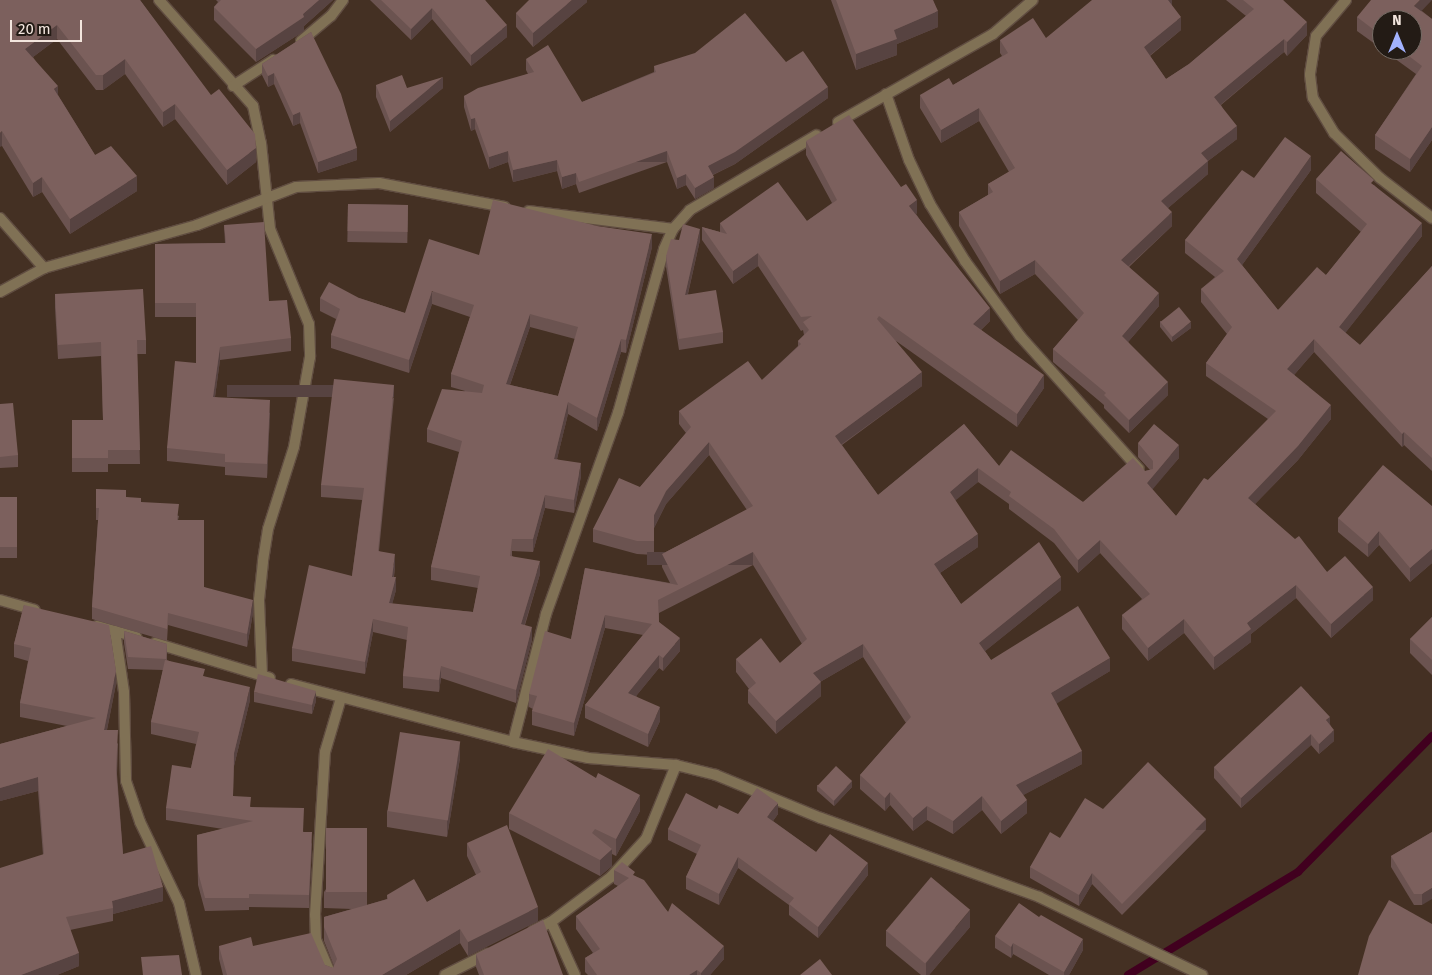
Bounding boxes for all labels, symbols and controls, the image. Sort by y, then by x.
scale bar [12,10,85,42]
north arrow [1372,10,1422,60]
text: N [1392,12,1402,29]
text: 20 m [18,20,51,38]

